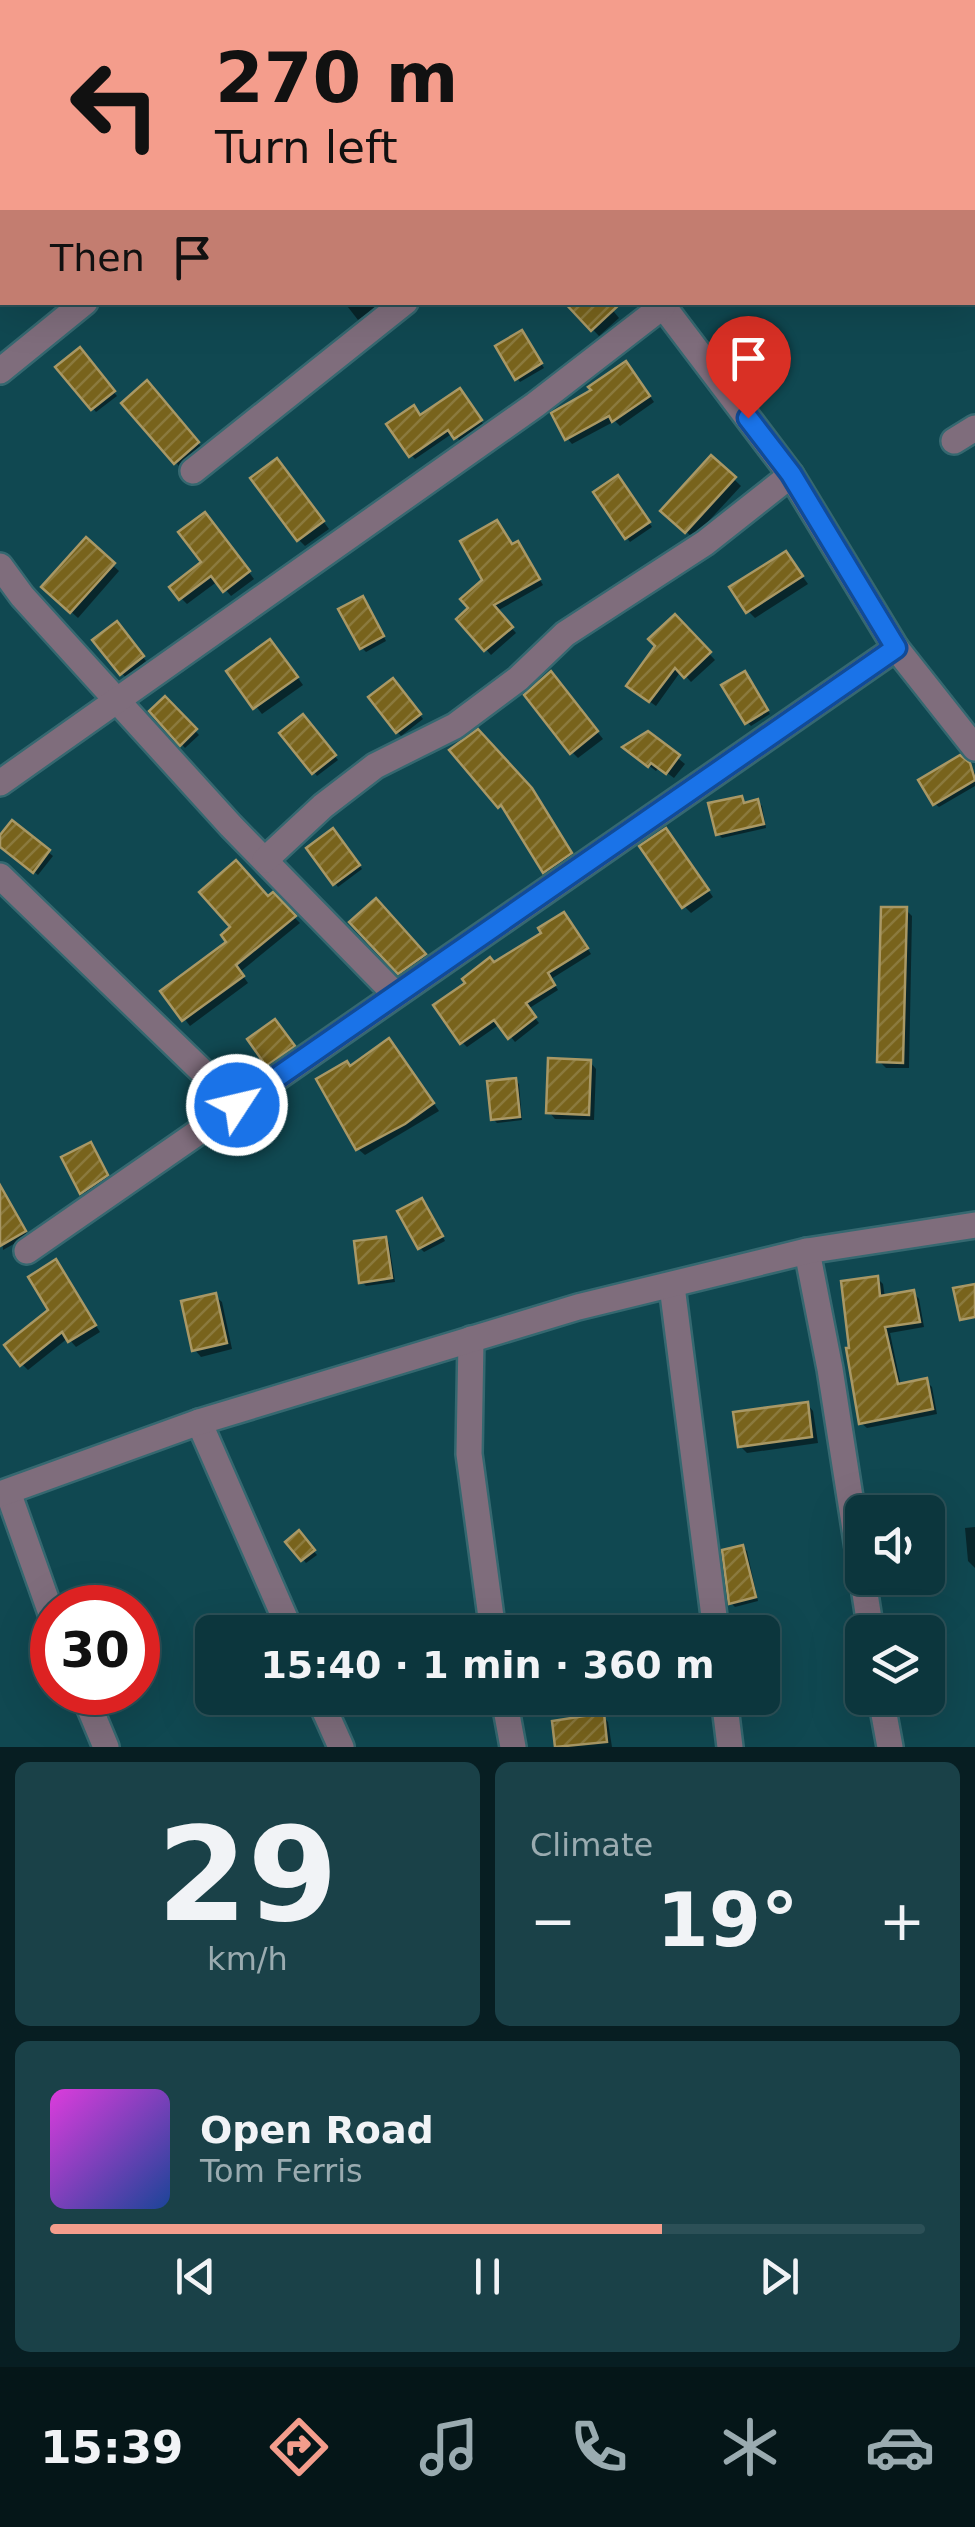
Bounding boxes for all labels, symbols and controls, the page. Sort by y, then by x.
text: 270 m [215,37,458,119]
icon: left [50,40,180,170]
text: Turn left [215,121,398,174]
icon: arrive [165,230,220,285]
text: Then [50,236,145,280]
pin [706,316,791,419]
icon: arrive [721,331,776,386]
position arrow [185,1053,289,1157]
map controls [845,1495,945,1715]
button: sound [845,1495,945,1595]
speed limit sign: 30 [30,1585,160,1715]
button: layers [845,1615,945,1715]
text: 15:40 · 1 min · 360 m [260,1643,715,1687]
text: 29 [157,1799,338,1951]
text: Climate [530,1826,653,1864]
text: 19° [657,1876,798,1964]
text: − [530,1889,576,1953]
text: + [879,1889,925,1953]
text: km/h [207,1940,288,1978]
text: Open Road [200,2108,434,2152]
text: Tom Ferris [200,2152,363,2190]
icon: previous [168,2249,223,2304]
icon: pause [460,2249,515,2304]
icon: next [752,2249,807,2304]
icon: directions [264,2412,334,2482]
icon: music [414,2412,484,2482]
icon: phone [564,2412,634,2482]
icon: climate [715,2412,785,2482]
icon: car [865,2412,935,2482]
text: 15:39 [40,2421,183,2474]

